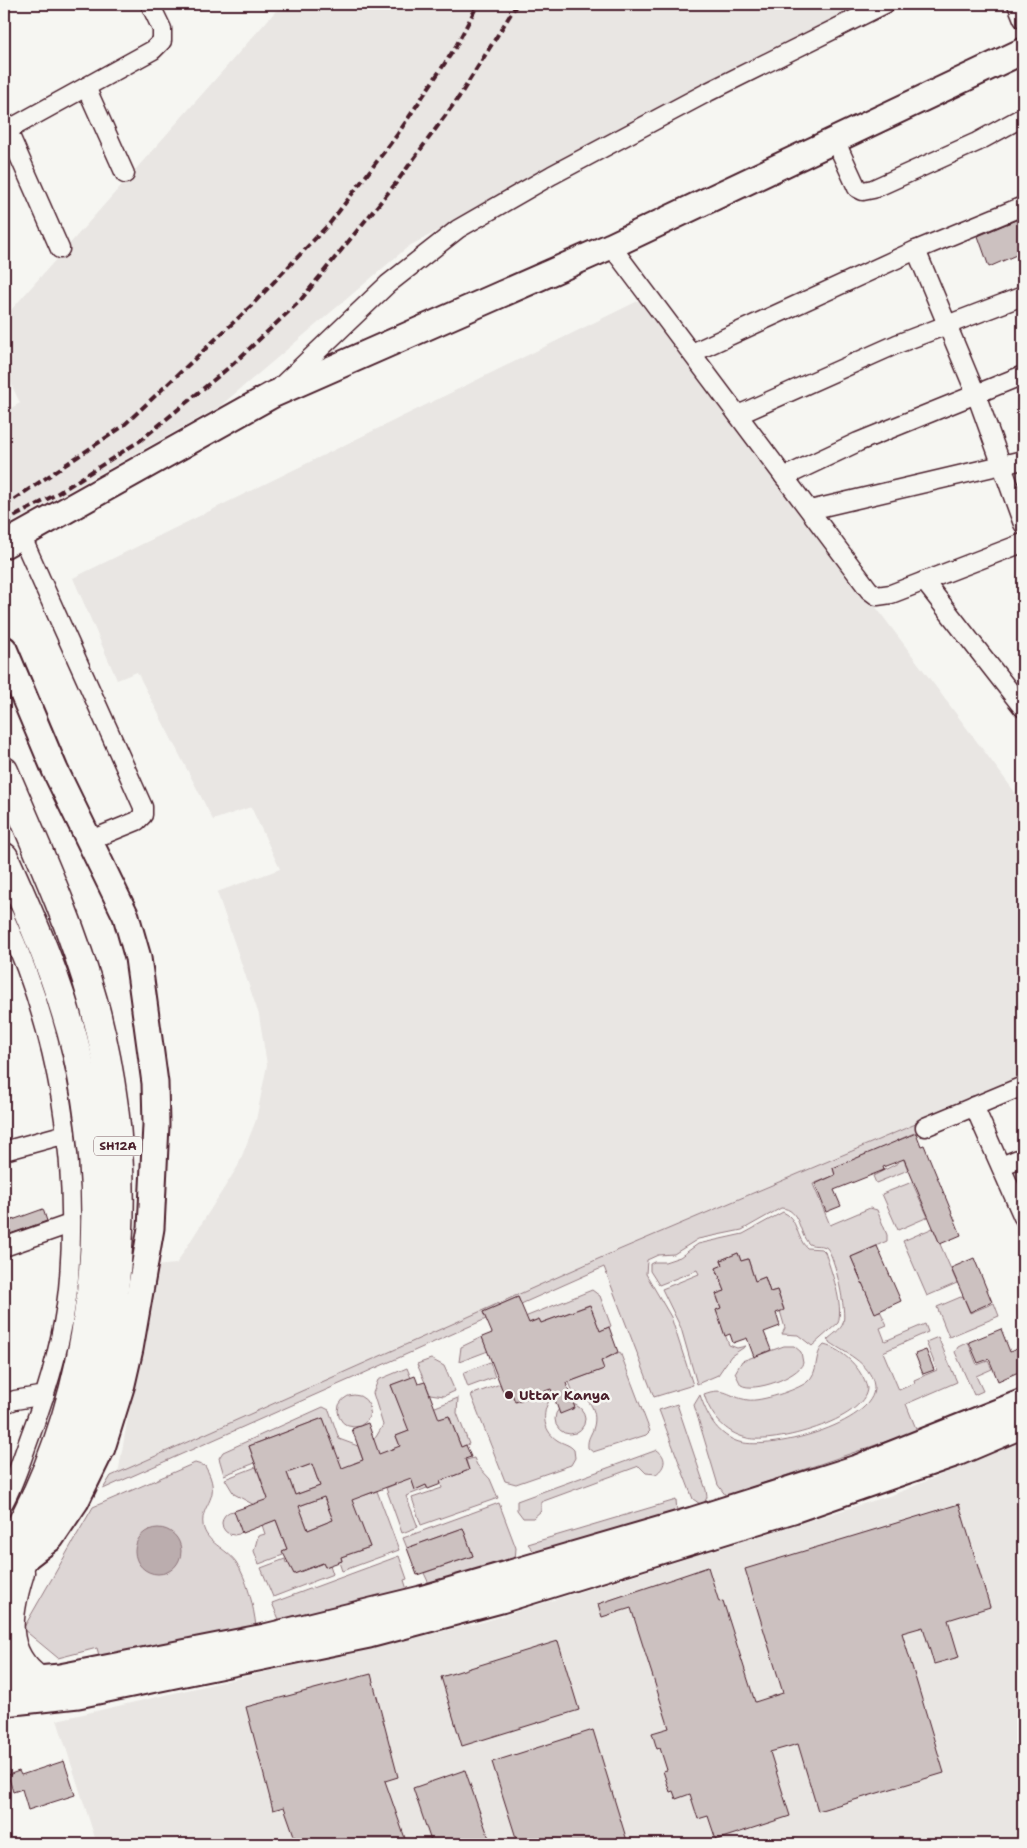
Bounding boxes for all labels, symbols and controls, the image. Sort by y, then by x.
road number: SH12A [94,1136,142,1156]
place label: Uttar Kanya [519,1386,610,1404]
marker: Uttar Kanya [503,1389,515,1401]

